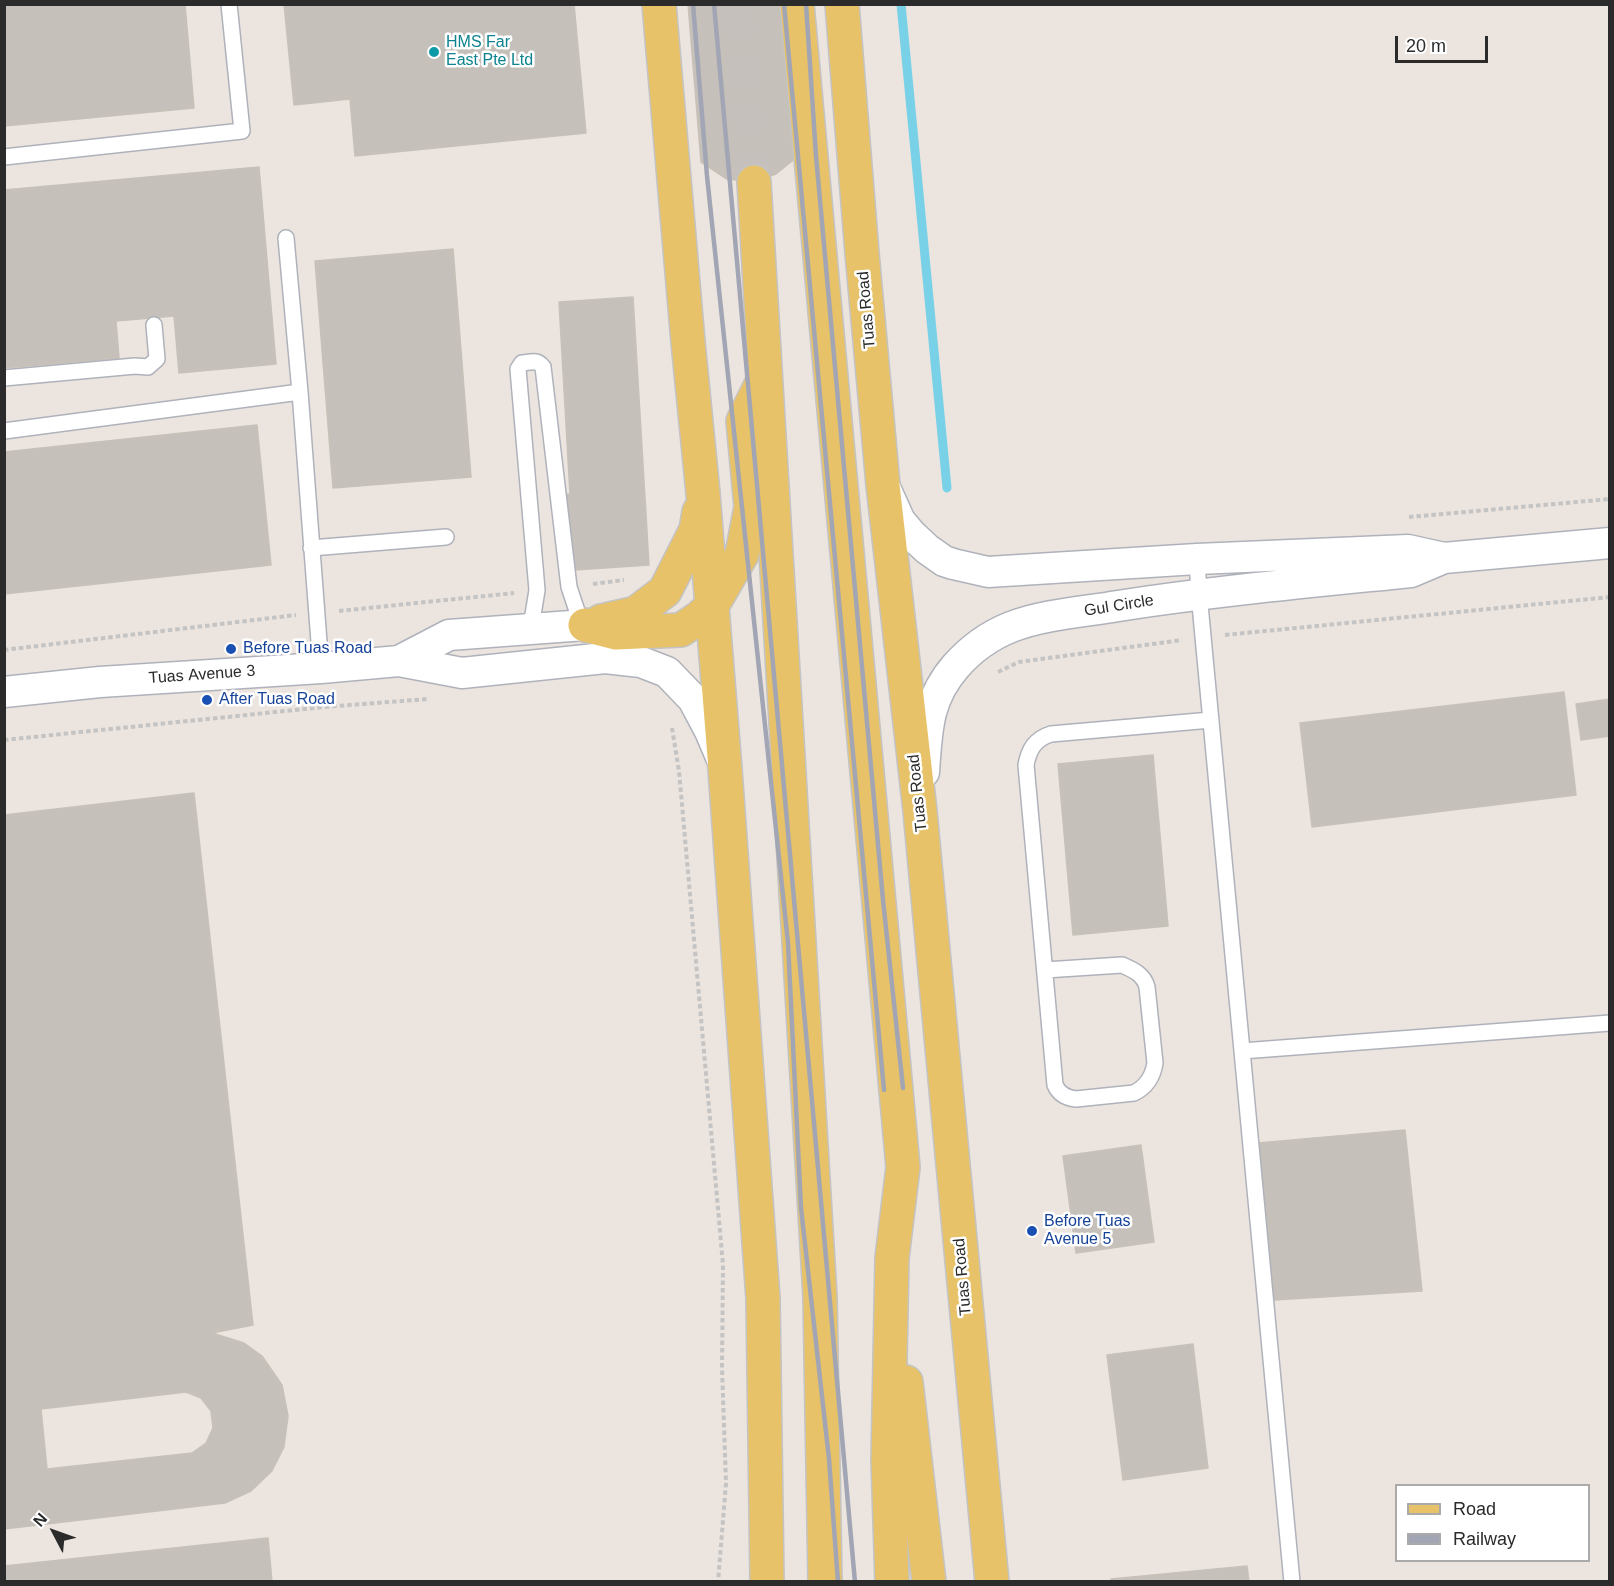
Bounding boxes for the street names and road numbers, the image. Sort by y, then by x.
street label: Tuas Road [854,270,880,350]
street label: Gul Circle [1083,591,1155,621]
street label: Tuas Avenue 3 [148,662,256,688]
street label: Tuas Road [904,753,932,833]
street label: Tuas Road [950,1237,976,1317]

